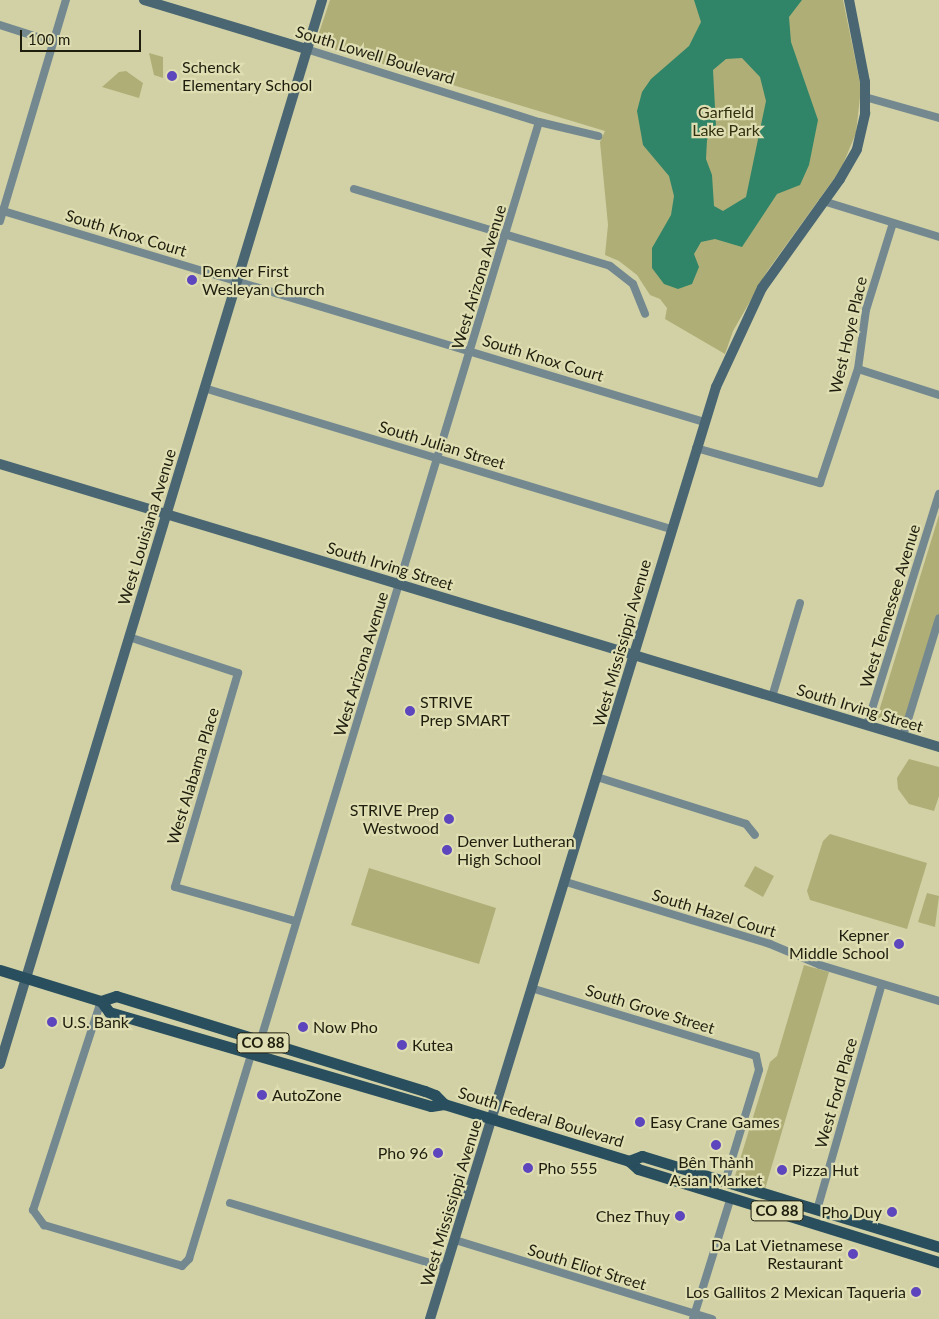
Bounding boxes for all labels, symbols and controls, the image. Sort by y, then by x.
scale bar [22,20,144,52]
street label: South Lowell Boulevard [293,22,457,88]
text: 100 m [28,30,70,48]
place label: Schenck Elementary School [182,57,313,95]
marker: Schenck Elementary School [166,70,178,82]
park label: Garfield Lake Park [692,102,760,140]
street label: West Arizona Avenue [448,202,510,352]
street label: South Knox Court [63,205,189,261]
place label: Denver First Wesleyan Church [202,261,325,299]
marker: Denver First Wesleyan Church [186,274,198,286]
street label: West Hoye Place [825,275,871,395]
street label: South Knox Court [480,330,606,386]
street label: South Julian Street [376,417,508,473]
street label: West Louisiana Avenue [114,446,180,608]
street label: West Tennessee Avenue [856,521,924,691]
street label: South Irving Street [324,538,456,594]
street label: West Mississippi Avenue [589,557,655,729]
street label: West Arizona Avenue [330,589,392,739]
street label: South Irving Street [794,680,926,736]
place label: STRIVE Prep SMART [420,692,510,730]
street label: West Alabama Place [163,705,223,847]
marker: STRIVE Prep SMART [404,705,416,717]
place label: STRIVE Prep Westwood [350,800,439,838]
marker: STRIVE Prep Westwood [443,813,455,825]
place label: Denver Lutheran High School [457,831,575,869]
marker: Denver Lutheran High School [441,844,453,856]
street label: South Hazel Court [650,885,778,941]
place label: Kepner Middle School [789,925,889,963]
marker: Kepner Middle School [893,938,905,950]
street label: South Grove Street [583,980,717,1038]
place label: U.S. Bank [62,1012,129,1032]
marker: U.S. Bank [46,1016,58,1028]
place label: Now Pho [313,1017,378,1037]
marker: Now Pho [297,1021,309,1033]
road number: CO 88 [236,1030,290,1056]
place label: Kutea [412,1035,453,1055]
street label: West Ford Place [811,1036,861,1150]
marker: Kutea [396,1039,408,1051]
street label: South Federal Boulevard [456,1083,626,1151]
place label: AutoZone [272,1085,342,1105]
marker: AutoZone [256,1089,268,1101]
place label: Easy Crane Games [650,1112,780,1132]
marker: Easy Crane Games [634,1116,646,1128]
street label: West Mississippi Avenue [416,1117,486,1289]
marker: Bên Thành Asian Market [710,1139,722,1151]
place label: Pho 96 [378,1143,428,1163]
marker: Pho 96 [432,1147,444,1159]
place label: Bên Thành Asian Market [670,1152,762,1190]
place label: Pho 555 [538,1158,597,1178]
place label: Pizza Hut [792,1160,859,1180]
marker: Pho 555 [522,1162,534,1174]
marker: Pizza Hut [776,1164,788,1176]
road number: CO 88 [750,1198,804,1224]
place label: Pho Duy [821,1202,882,1222]
place label: Chez Thuy [595,1206,670,1226]
marker: Pho Duy [886,1206,898,1218]
marker: Chez Thuy [674,1210,686,1222]
place label: Da Lat Vietnamese Restaurant [710,1235,843,1273]
street label: South Eliot Street [525,1240,649,1294]
marker: Da Lat Vietnamese Restaurant [847,1248,859,1260]
place label: Los Gallitos 2 Mexican Taqueria [685,1282,906,1302]
marker: Los Gallitos 2 Mexican Taqueria [910,1286,922,1298]

